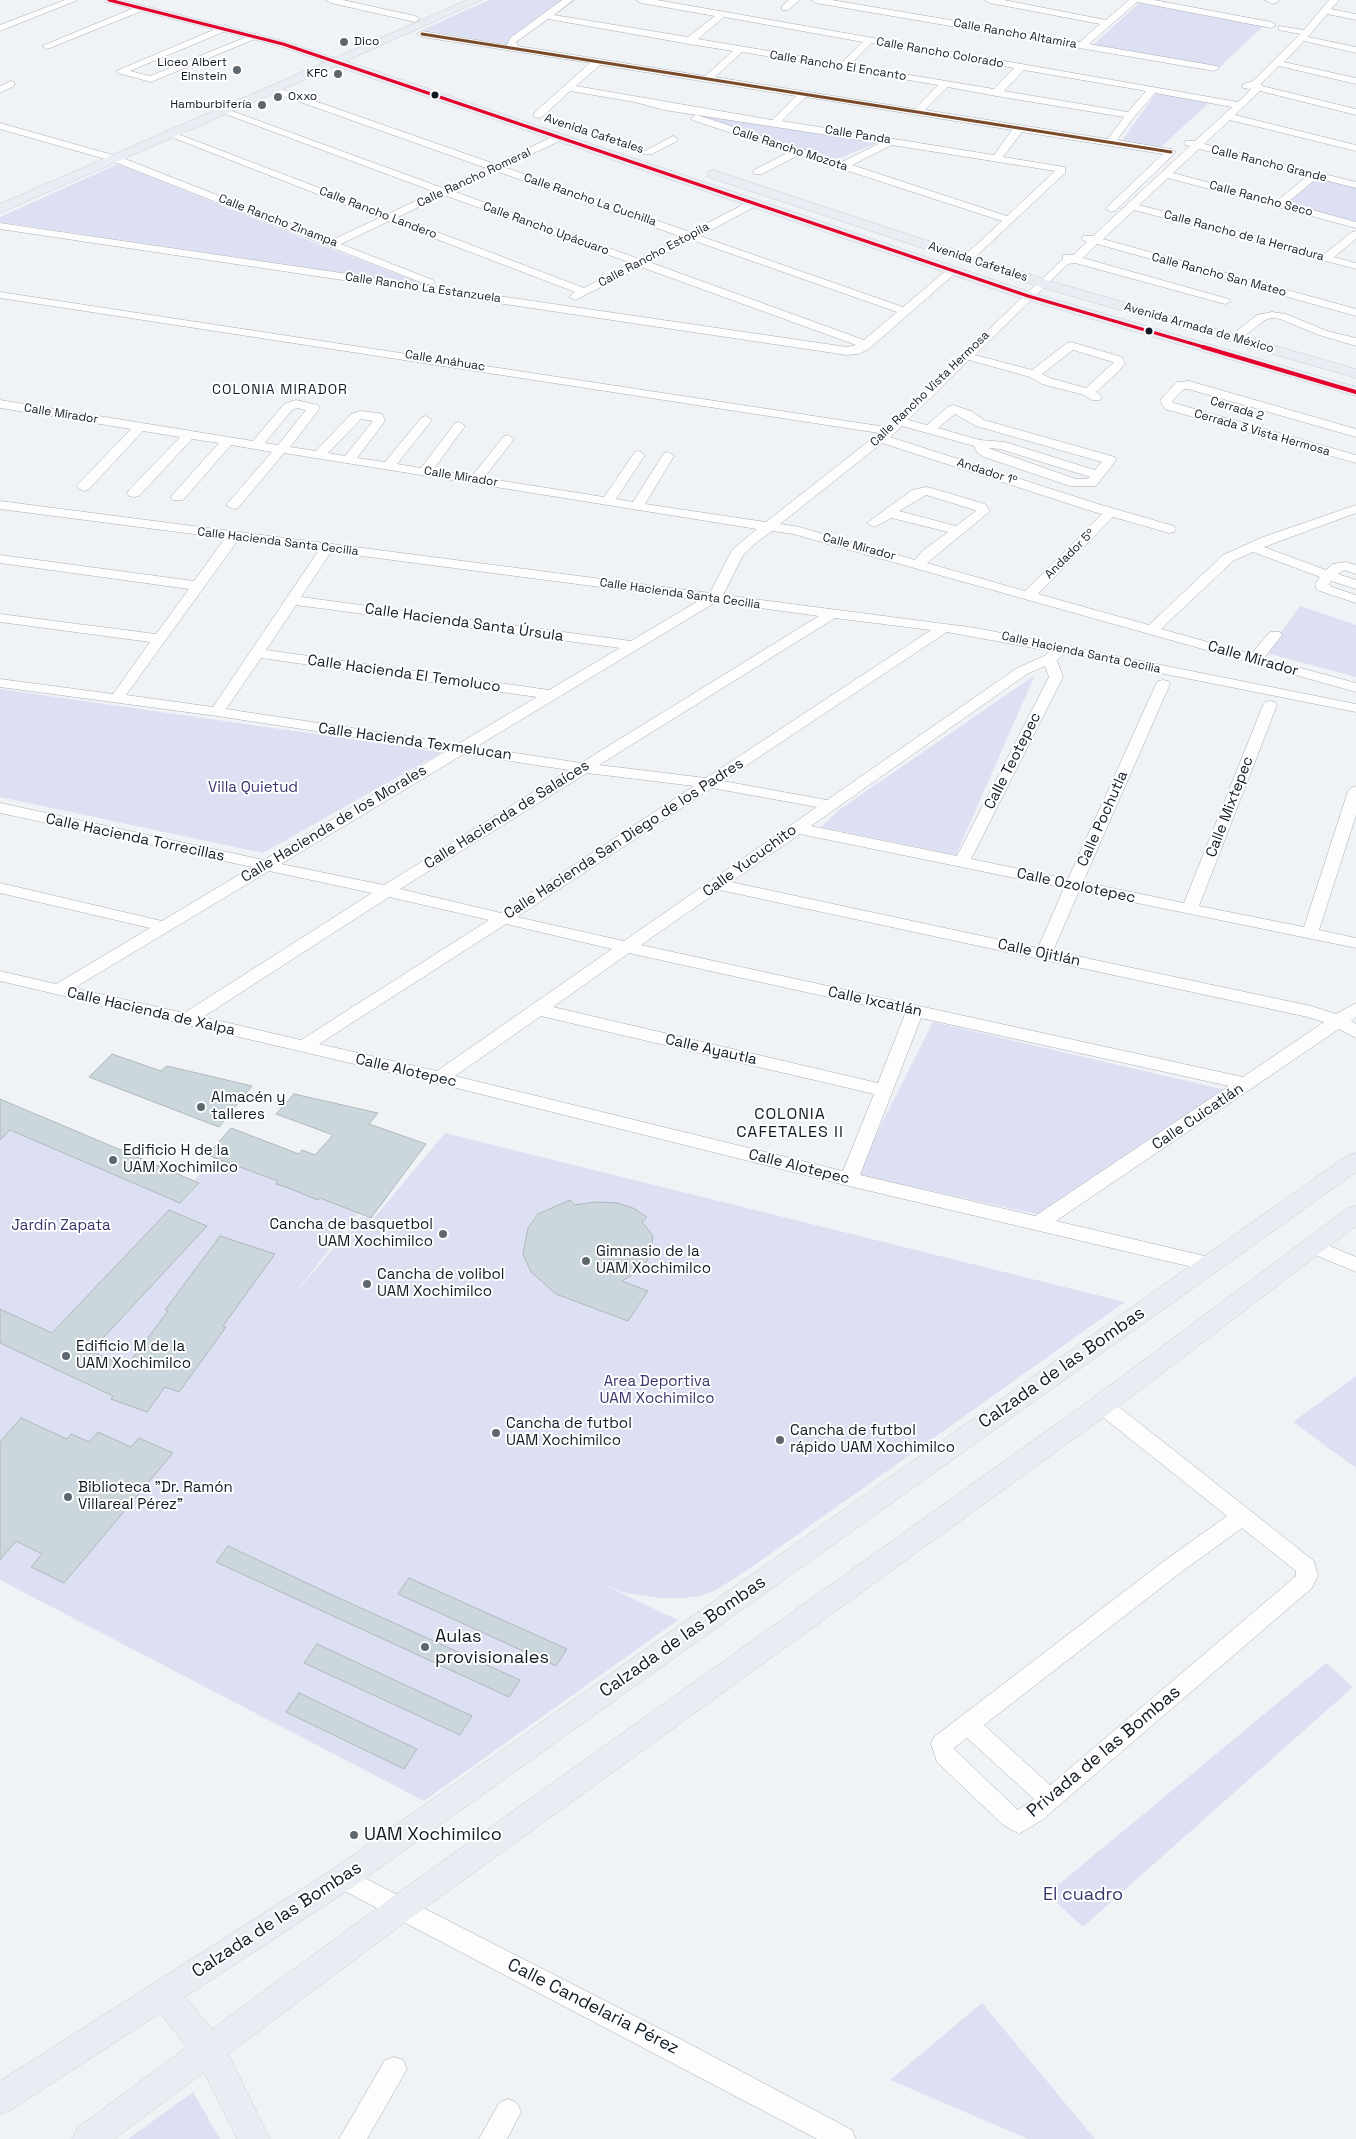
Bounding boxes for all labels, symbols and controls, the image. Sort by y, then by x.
street label: Calle Rancho Altamira [952,16,1078,52]
place label: Dico [354,35,379,49]
street label: Calle Rancho Colorado [875,35,1005,71]
marker: Dico [338,36,350,48]
street label: Calle Rancho El Encanto [769,48,907,84]
place label: Liceo Albert Einstein [157,56,227,84]
marker: Liceo Albert Einstein [231,64,243,76]
place label: KFC [307,67,328,81]
marker: KFC [332,68,344,80]
place label: Oxxo [288,90,317,104]
unlabelled marker [430,90,440,100]
marker: Oxxo [272,91,284,103]
place label: Hamburbifería [170,98,252,112]
marker: Hamburbifería [256,99,268,111]
street label: Avenida Cafetales [543,111,645,157]
street label: Calle Panda [824,123,892,147]
street label: Calle Rancho Mozota [730,124,850,174]
street label: Calle Rancho Grande [1210,143,1328,185]
street label: Calle Rancho Romeral [415,145,533,211]
street label: Calle Rancho La Cuchilla [522,171,658,229]
street label: Calle Rancho Seco [1208,178,1314,220]
street label: Calle Rancho Landero [317,184,439,242]
street label: Calle Rancho Zinampa [216,192,340,250]
street label: Calle Rancho Upácuaro [481,199,611,259]
street label: Calle Rancho de la Herradura [1162,208,1326,264]
street label: Calle Rancho Estopila [596,220,712,290]
street label: Avenida Cafetales [927,239,1029,285]
street label: Calle Rancho San Mateo [1150,250,1288,300]
street label: Calle Rancho La Estanzuela [344,270,502,306]
street label: Avenida Armada de México [1122,300,1276,356]
unlabelled marker [1144,326,1154,336]
street label: Calle Rancho Vista Hermosa [867,328,993,450]
street label: Calle Anáhuac [404,348,486,374]
district label: COLONIA MIRADOR [210,382,350,398]
street label: Cerrada 2 [1208,394,1266,424]
street label: Calle Mirador [23,401,99,427]
street label: Cerrada 3 Vista Hermosa [1192,407,1332,459]
street label: Andador 1º [955,456,1019,488]
street label: Calle Mirador [423,464,499,490]
street label: Calle Hacienda Santa Cecilia [197,525,359,559]
street label: Andador 5º [1042,526,1098,582]
street label: Calle Mirador [821,530,897,564]
street label: Calle Hacienda Santa Cecilia [599,576,761,612]
street label: Calle Hacienda Santa Úrsula [363,600,565,646]
street label: Calle Hacienda Santa Cecilia [1000,629,1162,677]
street label: Calle Mirador [1206,637,1300,681]
street label: Calle Hacienda El Temoluco [306,652,502,696]
street label: Calle Teotepec [981,709,1045,813]
street label: Calle Hacienda Texmelucan [317,719,513,765]
street label: Calle Mixtepec [1202,754,1258,860]
street label: Calle Hacienda San Diego de los Padres [501,755,747,923]
street label: Calle Hacienda de Salaíces [421,757,593,873]
street label: Calle Hacienda de los Morales [238,761,430,887]
street label: Calle Pochutla [1074,768,1132,870]
park label: Villa Quietud [208,779,298,797]
street label: Calle Hacienda Torrecillas [44,810,226,866]
street label: Calle Yucuchito [700,821,800,901]
street label: Calle Ozolotepec [1015,865,1137,907]
street label: Calle Ojitlán [996,935,1082,971]
street label: Calle Ixcatlán [826,983,924,1021]
street label: Calle Hacienda de Xalpa [65,984,237,1040]
street label: Calle Ayautla [663,1031,759,1069]
street label: Calle Alotepec [354,1051,458,1091]
street label: Calle Cuicatlán [1149,1080,1247,1154]
place label: Almacén y talleres [211,1089,286,1124]
marker: Almacén y talleres [195,1101,207,1113]
district label: COLONIA CAFETALES II [735,1105,845,1143]
place label: Edificio H de la UAM Xochimilco [123,1142,238,1177]
street label: Calle Alotepec [747,1146,851,1188]
marker: Edificio H de la UAM Xochimilco [107,1154,119,1166]
place label: Cancha de basquetbol UAM Xochimilco [269,1216,433,1251]
park label: Jardín Zapata [11,1217,111,1235]
marker: Cancha de basquetbol UAM Xochimilco [437,1228,449,1240]
place label: Gimnasio de la UAM Xochimilco [596,1243,711,1278]
marker: Gimnasio de la UAM Xochimilco [580,1255,592,1267]
place label: Cancha de volibol UAM Xochimilco [377,1266,504,1301]
marker: Cancha de volibol UAM Xochimilco [361,1278,373,1290]
street label: Calzada de las Bombas [975,1302,1149,1434]
place label: Edificio M de la UAM Xochimilco [76,1338,191,1373]
marker: Edificio M de la UAM Xochimilco [60,1350,72,1362]
park label: Area Deportiva UAM Xochimilco [600,1373,714,1408]
place label: Cancha de futbol UAM Xochimilco [506,1415,632,1450]
place label: Cancha de futbol rápido UAM Xochimilco [790,1422,955,1457]
marker: Cancha de futbol UAM Xochimilco [490,1427,502,1439]
marker: Cancha de futbol rápido UAM Xochimilco [774,1434,786,1446]
place label: Biblioteca "Dr. Ramón Villareal Pérez" [78,1479,233,1514]
marker: Biblioteca "Dr. Ramón Villareal Pérez" [62,1491,74,1503]
street label: Calzada de las Bombas [596,1571,770,1703]
place label: Aulas provisionales [435,1626,549,1668]
marker: Aulas provisionales [419,1641,431,1653]
street label: Privada de las Bombas [1023,1681,1185,1823]
place label: UAM Xochimilco [364,1824,502,1846]
marker: UAM Xochimilco [348,1829,360,1841]
street label: Calzada de las Bombas [188,1857,366,1983]
park label: El cuadro [1043,1884,1123,1906]
street label: Calle Candelaria Pérez [504,1954,682,2060]

